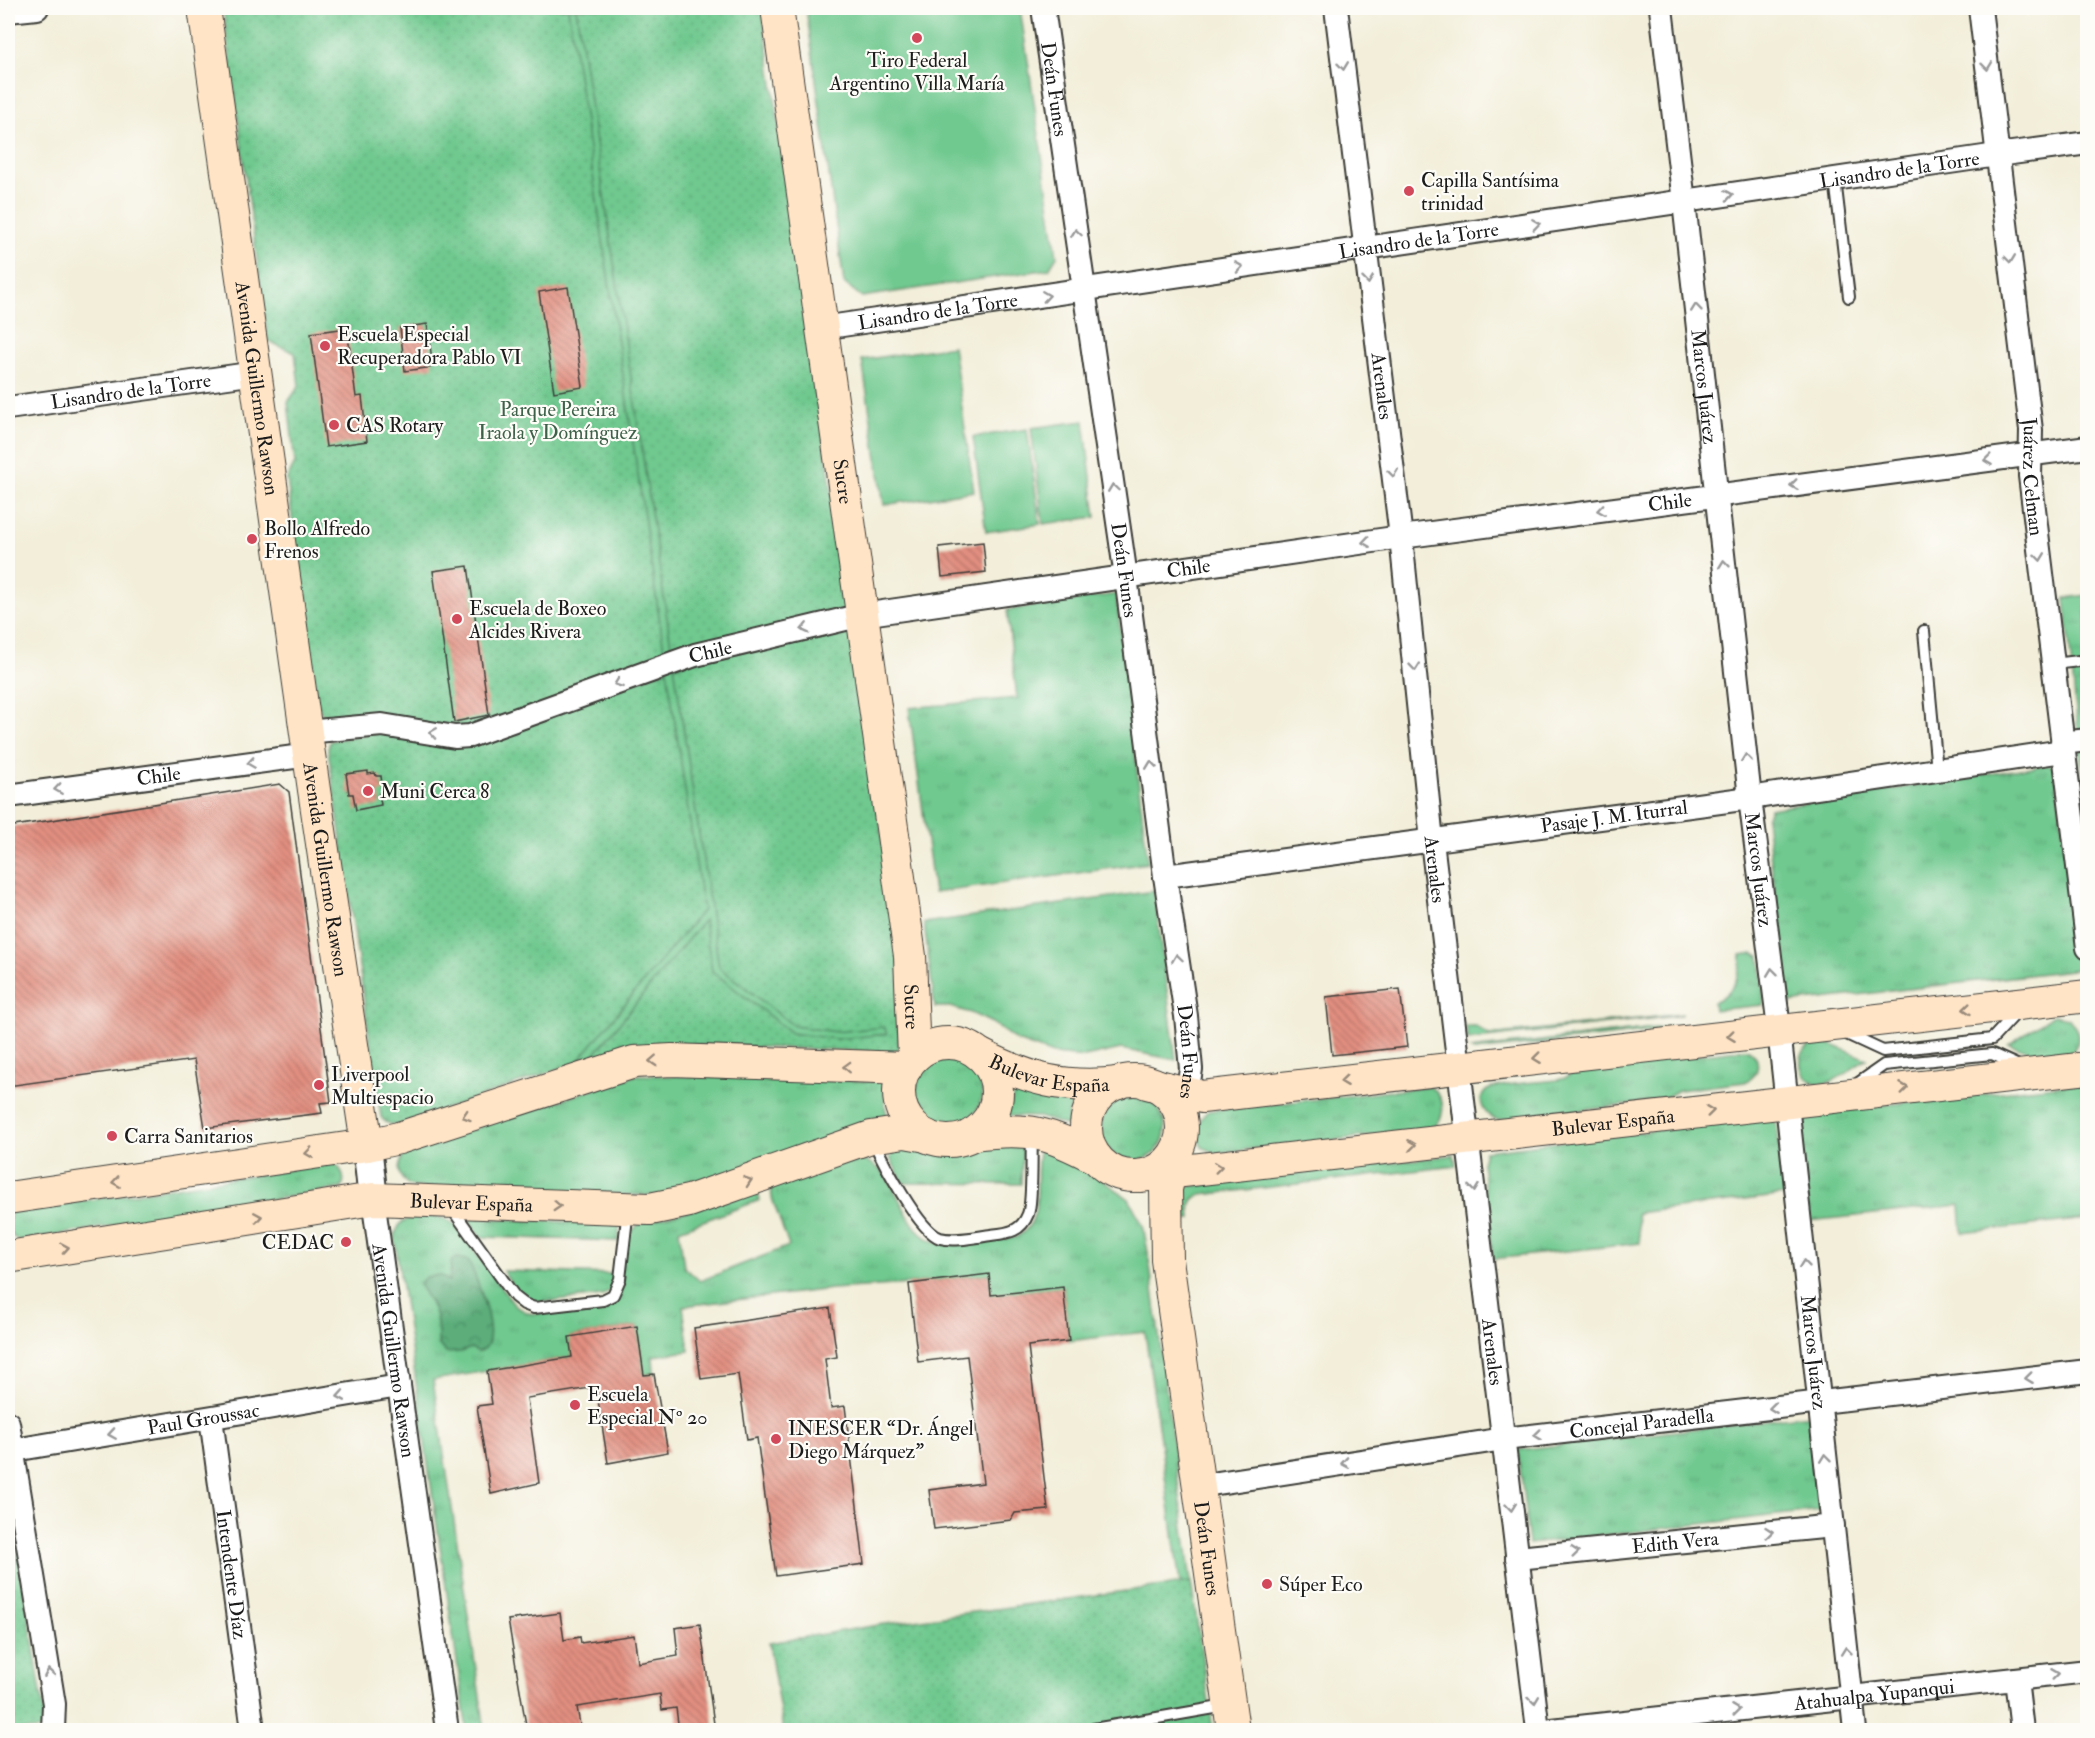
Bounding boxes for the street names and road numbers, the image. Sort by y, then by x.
street label: Deán Funes [1035,40,1074,138]
street label: Lisandro de la Torre [1818,146,1981,194]
street label: Lisandro de la Torre [1337,217,1500,265]
street label: Avenida Guillermo Rawson [229,279,284,497]
street label: Lisandro de la Torre [856,287,1020,336]
street label: Marcos Juárez [1685,328,1723,446]
street label: Arenales [1365,350,1398,421]
street label: Lisandro de la Torre [49,368,213,415]
street label: Juárez Celman [2017,415,2049,537]
street label: Sucre [827,457,858,506]
street label: Chile [1647,487,1693,518]
street label: Deán Funes [1105,521,1143,619]
street label: Chile [1165,553,1212,584]
street label: Chile [686,635,734,669]
street label: Avenida Guillermo Rawson [297,760,354,978]
street label: Chile [135,761,182,791]
street label: Pasaje J. M. Iturral [1539,794,1689,839]
street label: Marcos Juárez [1739,811,1778,929]
street label: Arenales [1418,833,1451,904]
street label: Sucre [898,984,925,1030]
street label: Deán Funes [1171,1003,1203,1101]
street label: Bulevar España [985,1049,1111,1099]
street label: Bulevar España [1550,1103,1677,1142]
street label: Bulevar España [409,1188,534,1218]
street label: Avenida Guillermo Rawson [366,1241,421,1459]
street label: Marcos Juárez [1795,1294,1832,1411]
street label: Arenales [1476,1316,1509,1387]
street label: Paul Groussac [145,1397,261,1441]
street label: Concejal Paradella [1568,1403,1716,1444]
street label: Deán Funes [1188,1499,1226,1597]
street label: Intendente Díaz [210,1508,253,1641]
street label: Edith Vera [1631,1526,1721,1559]
street label: Atahualpa Yupanqui [1792,1674,1956,1716]

